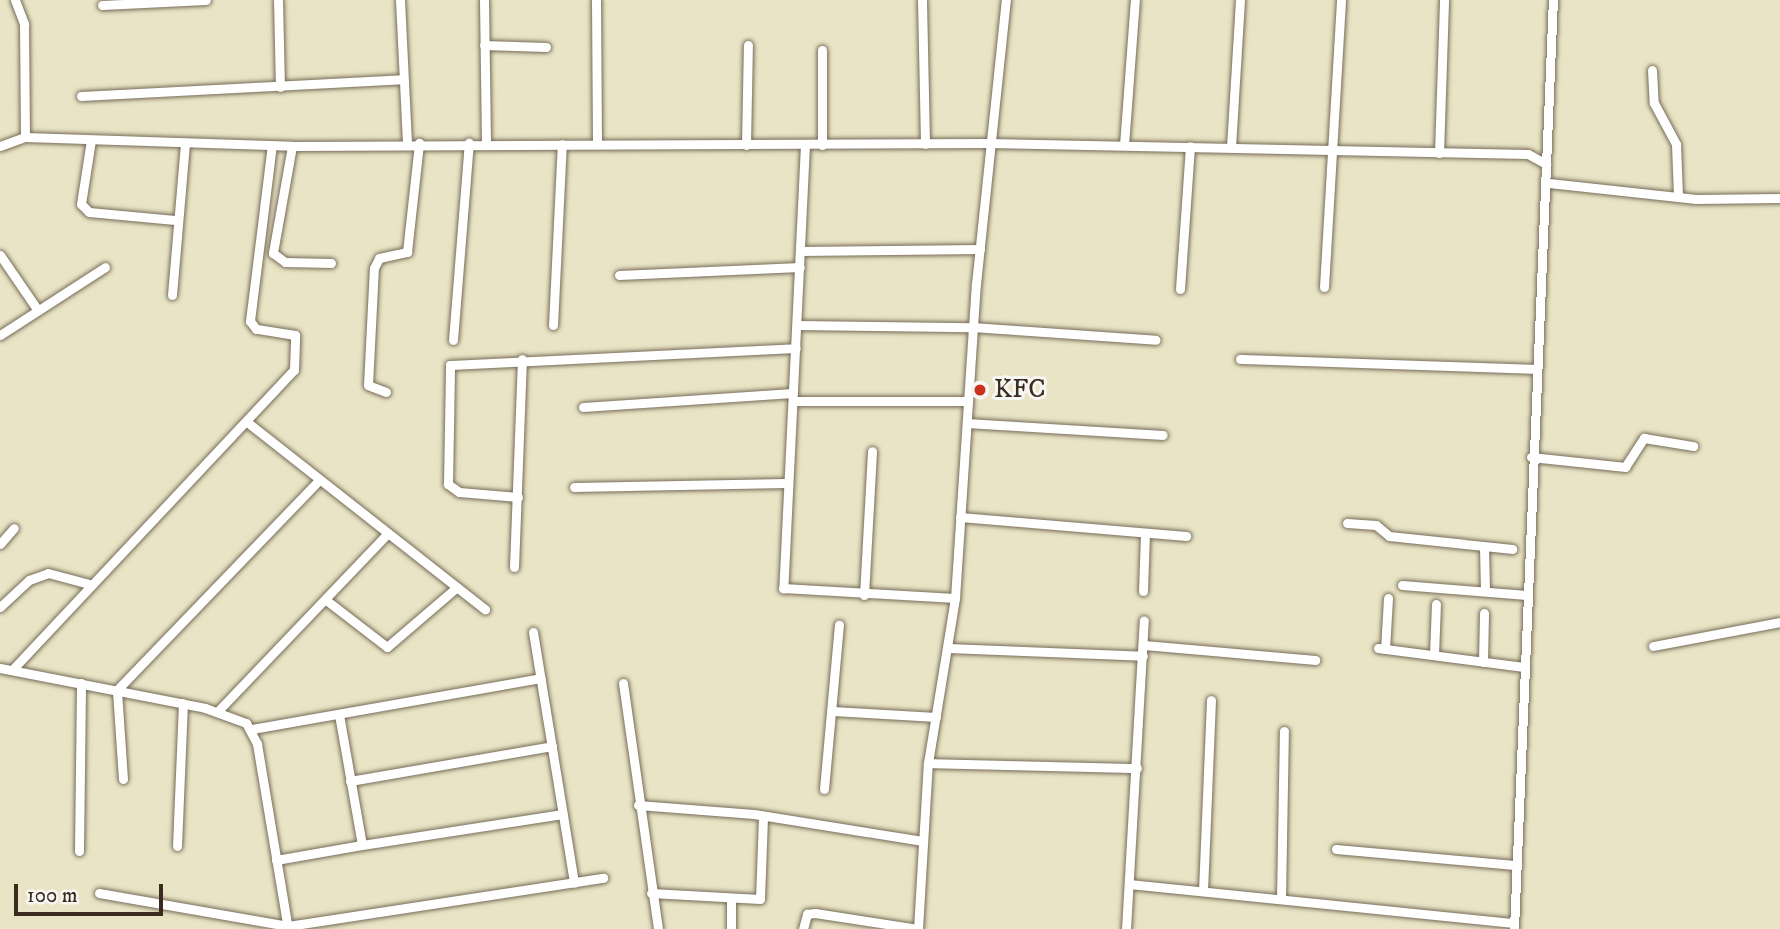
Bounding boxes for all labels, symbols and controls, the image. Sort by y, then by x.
place label: KFC [994,374,1045,406]
marker: KFC [972,382,988,398]
scale bar [18,870,166,914]
text: 100 m [27,883,78,909]

